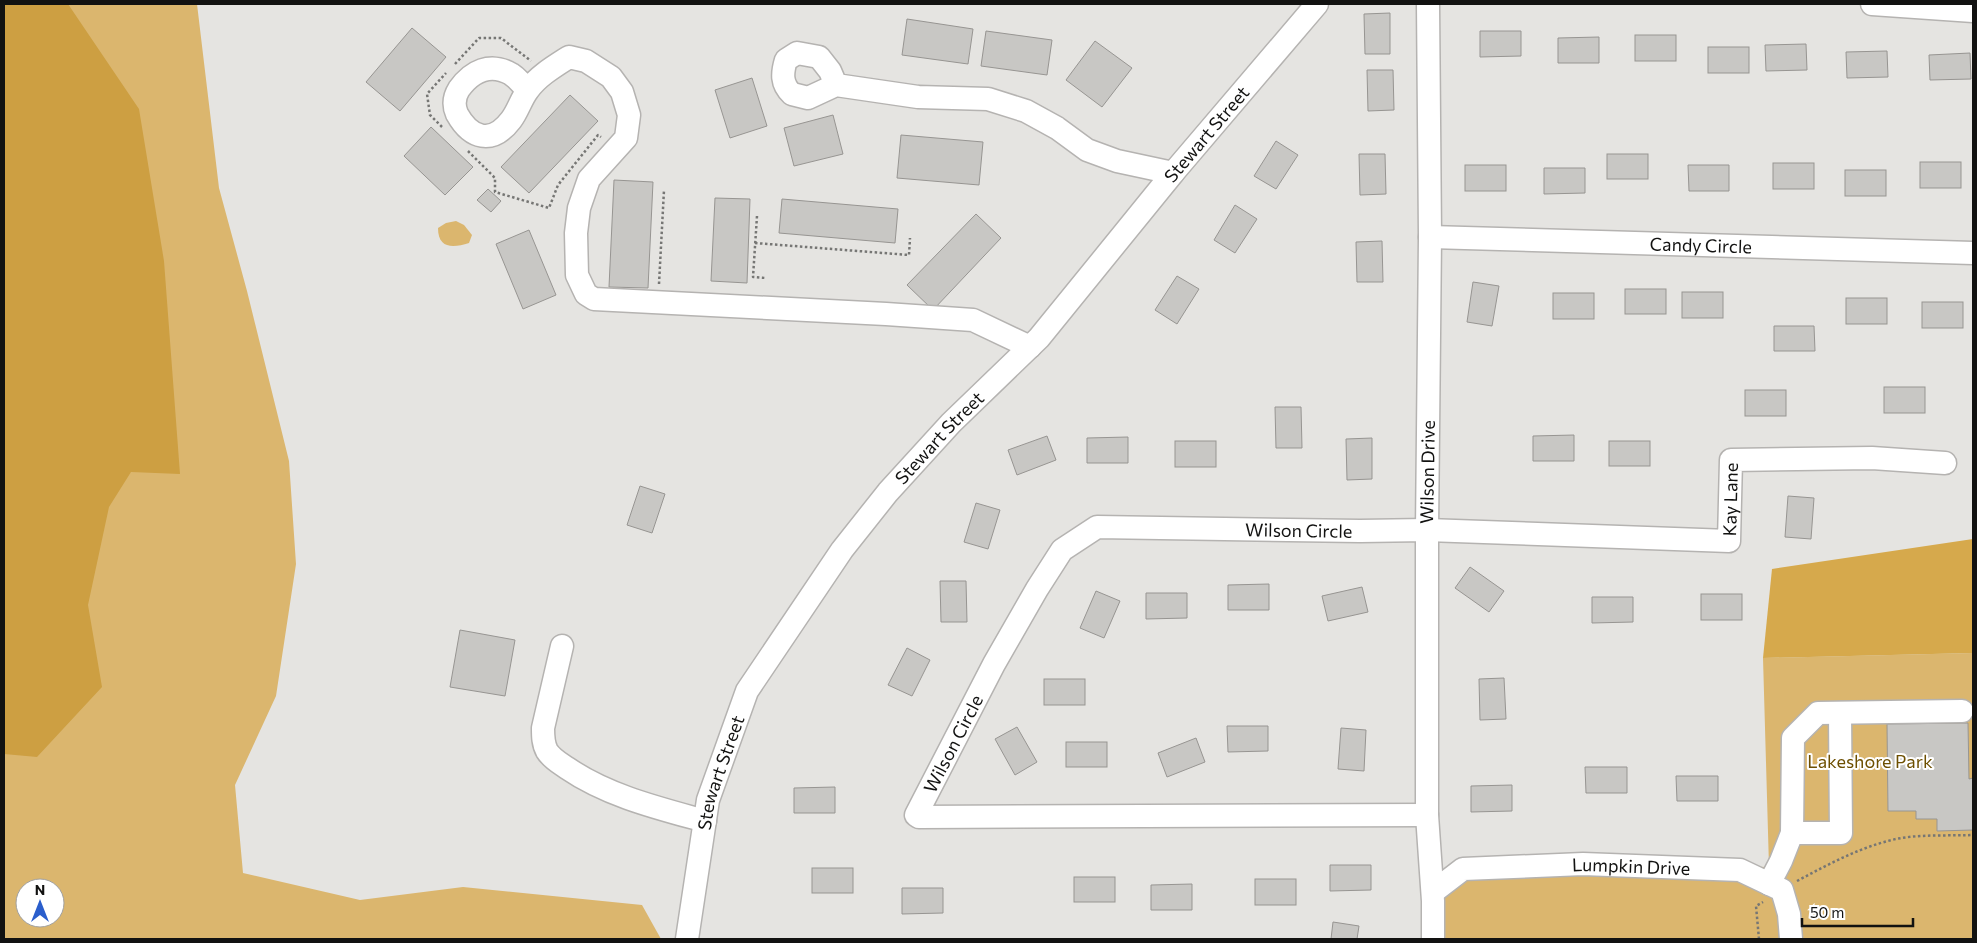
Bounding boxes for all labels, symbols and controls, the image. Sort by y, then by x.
street label: Stewart Street [1159,81,1253,187]
street label: Candy Circle [1650,232,1752,257]
street label: Stewart Street [890,387,988,488]
street label: Wilson Drive [1415,420,1439,524]
street label: Kay Lane [1718,462,1742,537]
street label: Wilson Circle [1245,518,1353,542]
street label: Wilson Circle [919,691,987,796]
street label: Stewart Street [693,712,748,832]
park label: Lakeshore Park [1807,750,1933,772]
street label: Lumpkin Drive [1571,853,1691,879]
north arrow [15,878,65,928]
text: N [35,881,45,898]
scale bar [1802,896,1913,928]
text: 50 m [1810,903,1844,921]

